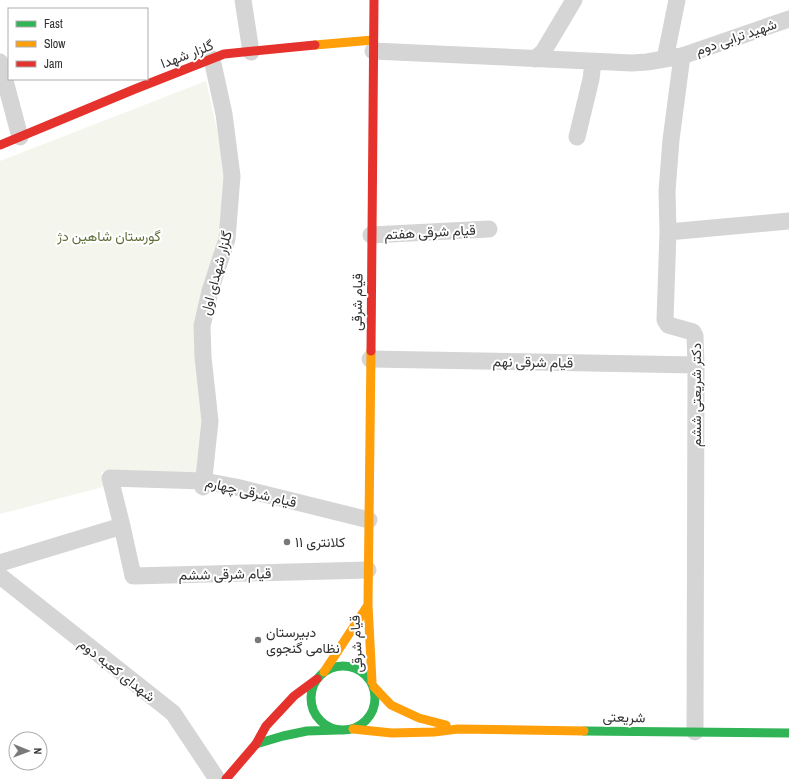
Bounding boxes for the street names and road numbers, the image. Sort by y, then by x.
street label: شهید ترابی دوم [693,15,779,59]
street label: گلزار شهدا [158,36,216,72]
street label: قیام شرقی هفتم [384,221,476,243]
street label: گلزار شهدای اول [196,229,237,317]
street label: قیام شرقی [347,273,367,331]
street label: دکتر شریعتی ششم [687,343,705,447]
street label: قیام شرقی نهم [493,352,573,372]
street label: قیام شرقی چهارم [204,473,298,512]
street label: قیام شرقی ششم [179,564,271,584]
street label: قیام شرقی [346,615,366,673]
street label: شهدای کعبه دوم [75,634,159,706]
street label: شریعتی [602,708,646,726]

